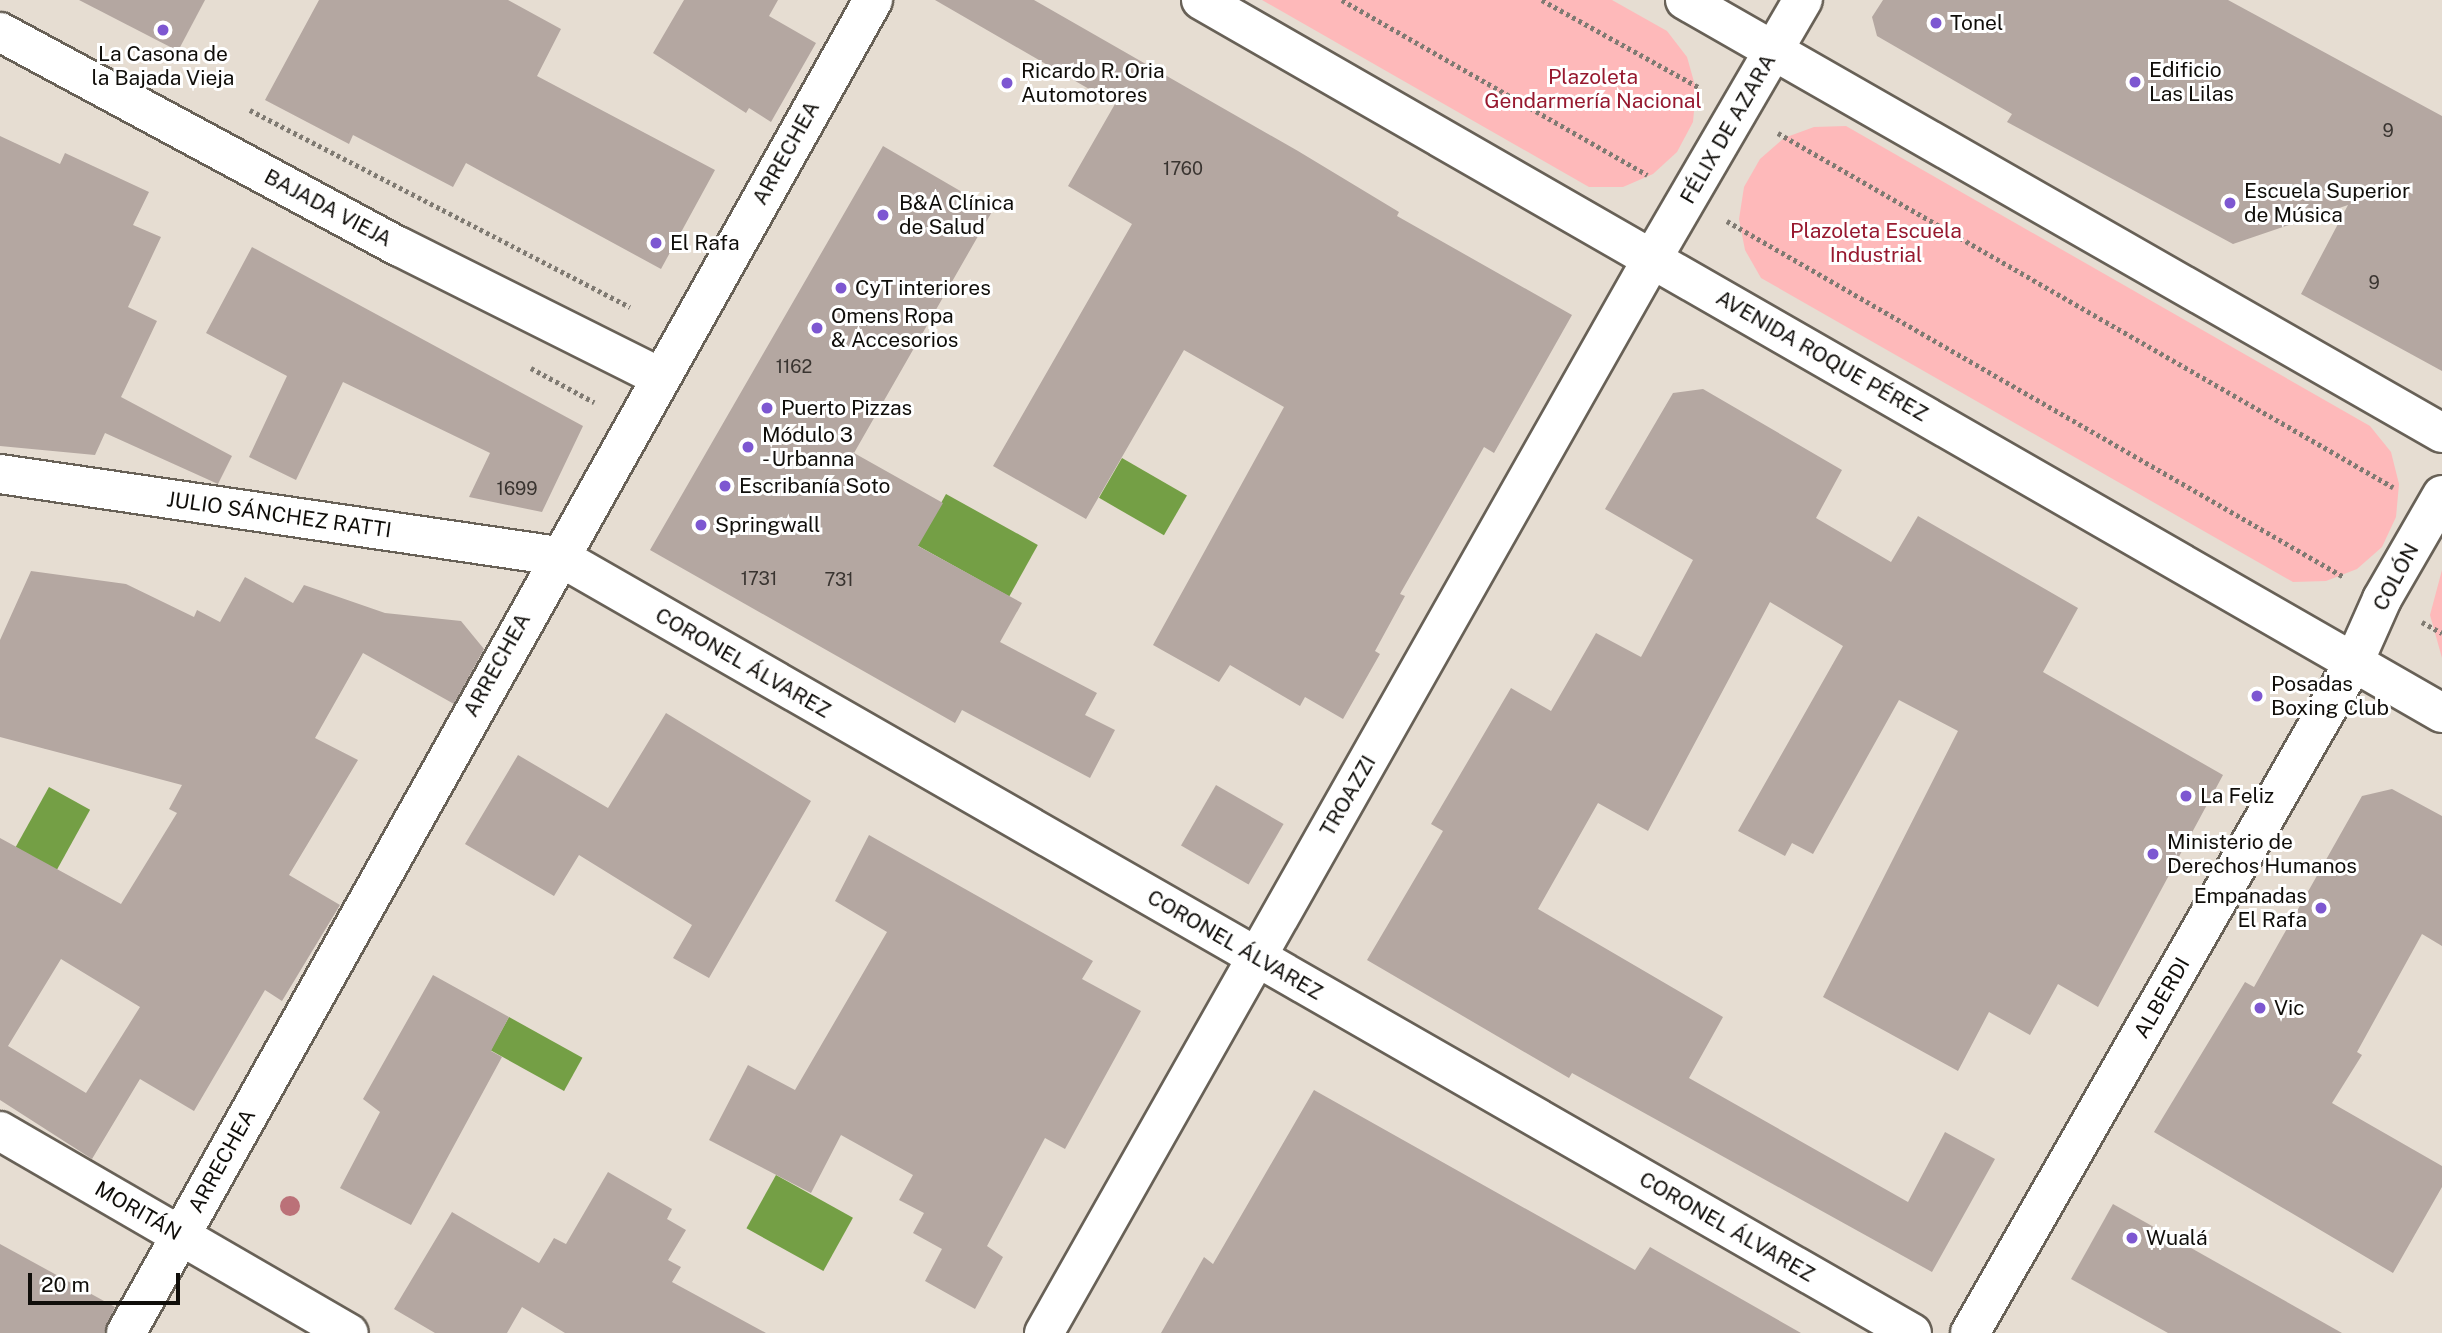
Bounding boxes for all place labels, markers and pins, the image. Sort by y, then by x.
place label: Tonel [1950,10,2003,36]
marker: Tonel [1928,15,1944,31]
marker: La Casona de la Bajada Vieja [155,22,171,38]
place label: La Casona de la Bajada Vieja [91,41,235,91]
place label: Edificio Las Lilas [2149,57,2234,107]
place label: Ricardo R. Oria Automotores [1021,58,1165,108]
marker: Edificio Las Lilas [2127,74,2143,90]
marker: Ricardo R. Oria Automotores [999,75,1015,91]
place label: Escuela Superior de Música [2244,178,2410,228]
place label: B&A Clínica de Salud [899,190,1014,240]
marker: Escuela Superior de Música [2222,195,2238,211]
marker: B&A Clínica de Salud [873,205,893,225]
place label: El Rafa [670,230,739,256]
marker: El Rafa [648,235,664,251]
place label: CyT interiores [855,275,991,301]
marker: CyT interiores [833,280,849,296]
place label: Omens Ropa & Accesorios [831,303,958,353]
marker: Omens Ropa & Accesorios [809,320,825,336]
place label: Puerto Pizzas [781,395,912,421]
marker: Puerto Pizzas [759,400,775,416]
place label: Módulo 3 - Urbanna [762,422,858,472]
marker: Módulo 3 - Urbanna [740,439,756,455]
place label: Escribanía Soto [739,473,890,499]
marker: Escribanía Soto [717,478,733,494]
place label: Springwall [715,512,820,538]
marker: Springwall [693,517,709,533]
place label: Posadas Boxing Club [2271,671,2389,721]
marker: Posadas Boxing Club [2249,688,2265,704]
place label: La Feliz [2200,783,2274,809]
marker: La Feliz [2178,788,2194,804]
place label: Ministerio de Derechos Humanos [2167,829,2357,879]
marker: Ministerio de Derechos Humanos [2145,846,2161,862]
place label: Empanadas El Rafa [2194,883,2307,933]
marker: Empanadas El Rafa [2313,900,2329,916]
place label: Vic [2274,995,2305,1021]
marker: Vic [2252,1000,2268,1016]
place label: Wualá [2146,1225,2208,1251]
marker: Wualá [2124,1230,2140,1246]

